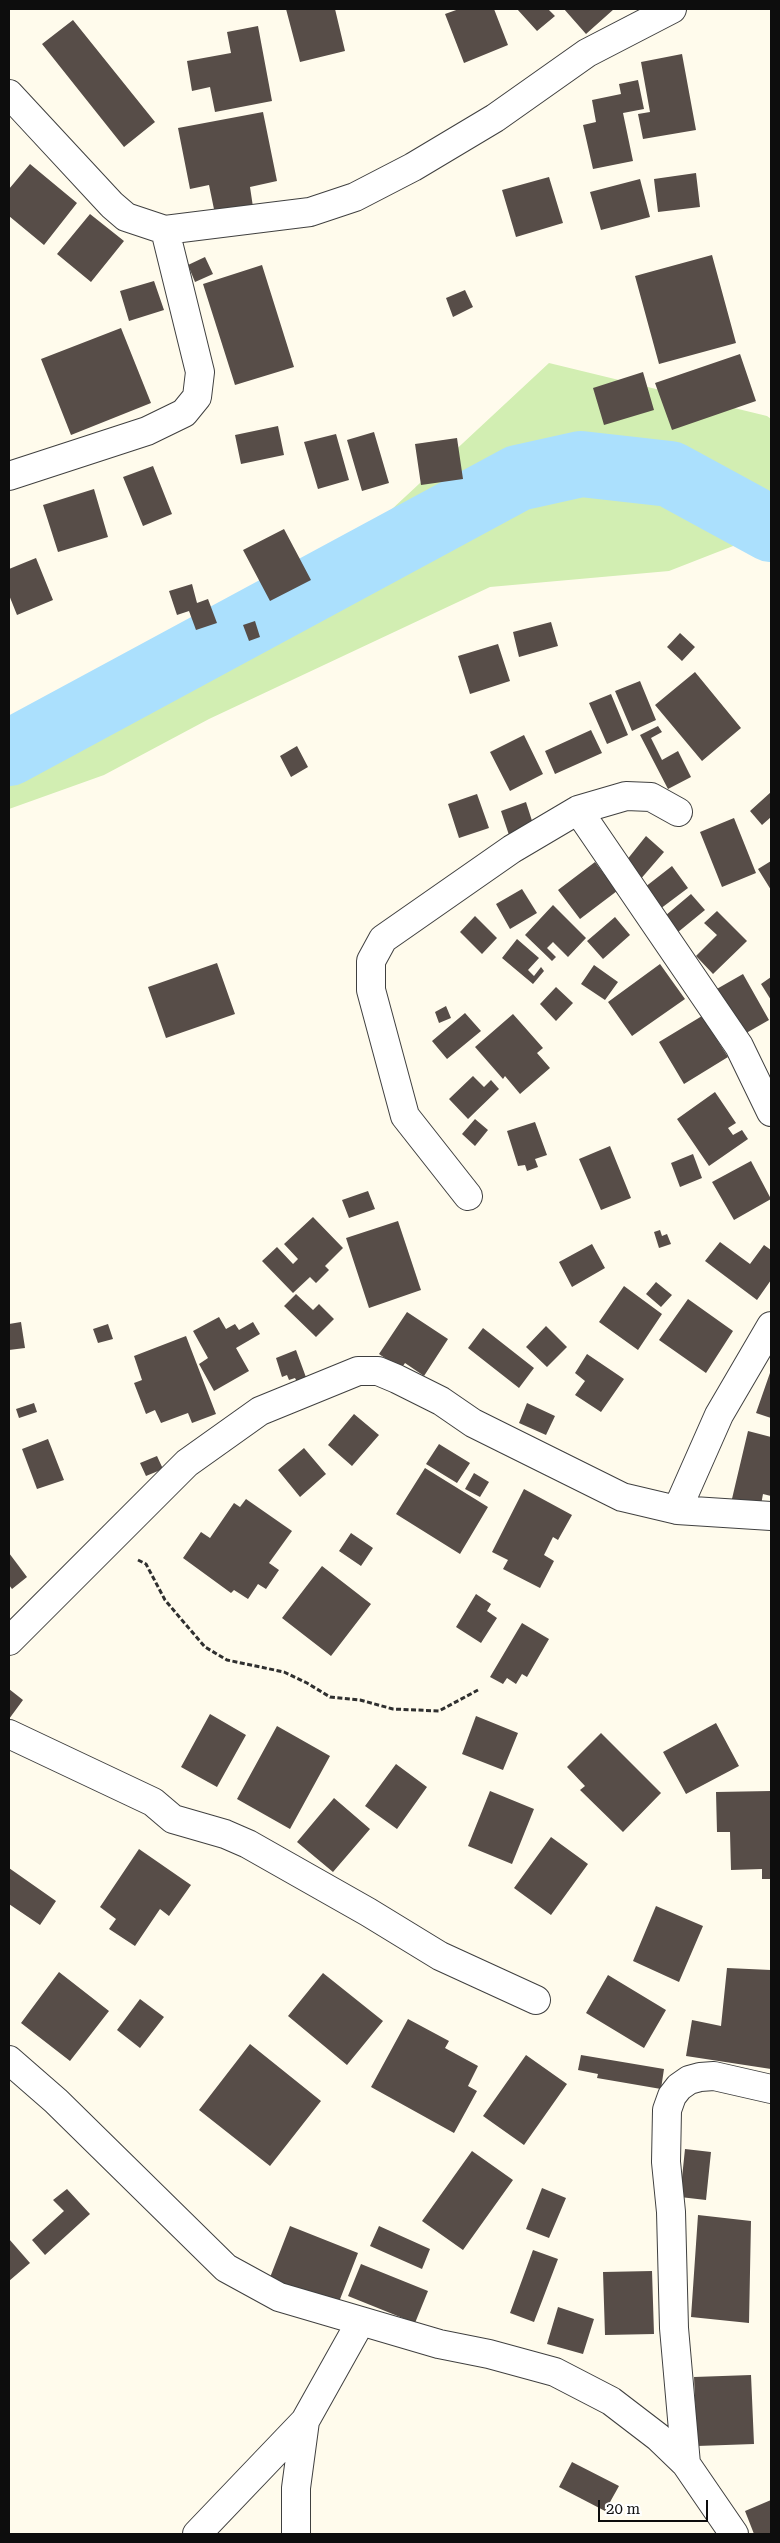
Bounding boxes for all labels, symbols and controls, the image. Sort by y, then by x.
scale bar [600,2490,710,2522]
text: 20 m [606,2500,640,2518]

